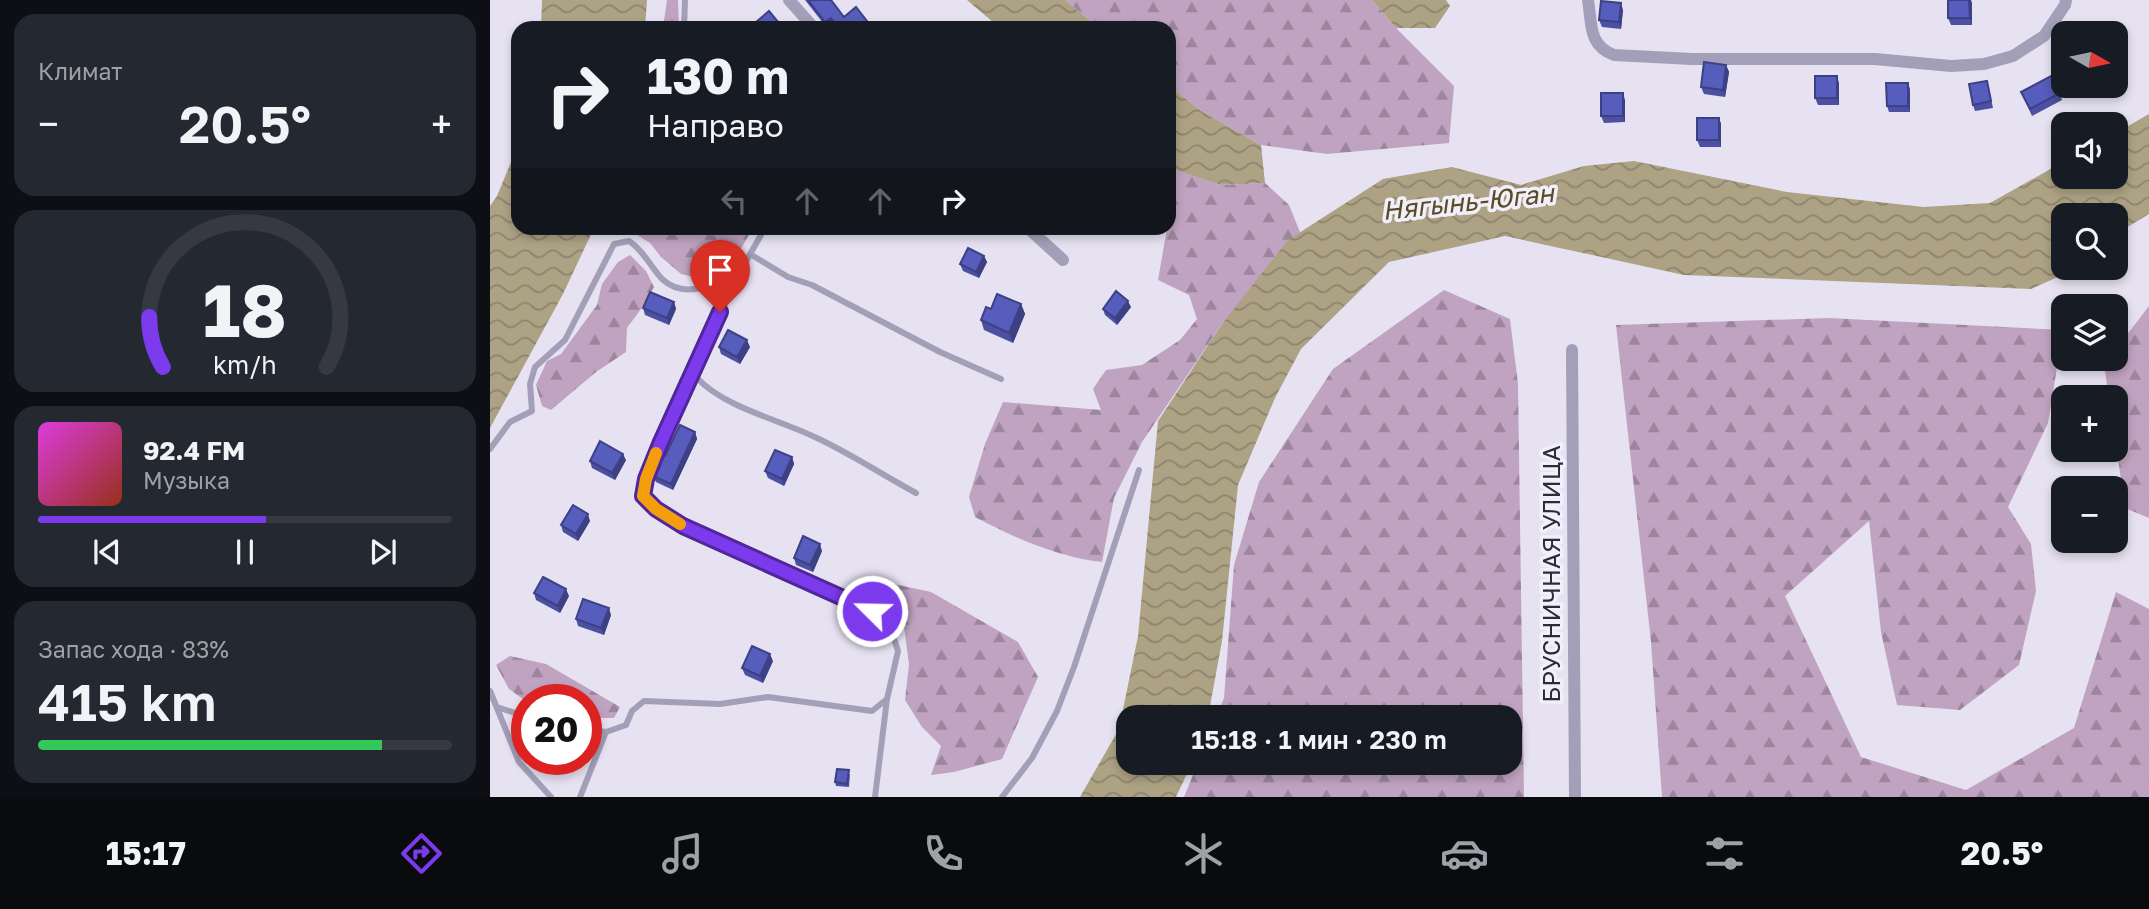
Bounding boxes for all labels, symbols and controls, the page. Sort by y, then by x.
north arrow [2051,21,2128,98]
map controls [2051,21,2128,553]
text: 130 m [647,46,789,105]
icon: right [532,49,623,140]
text: Климат [38,57,123,85]
text: 20.5° [179,92,311,154]
text: − [38,101,59,146]
text: + [431,101,452,146]
text: Направо [647,106,784,144]
button: sound [2051,112,2128,189]
water label: Нягынь-Юган [1381,177,1557,226]
icon: left [715,182,753,220]
icon: ahead [788,182,826,220]
icon: ahead [861,182,899,220]
icon: right [934,182,972,220]
button: search [2051,203,2128,280]
pin [690,240,750,312]
icon: arrive [701,251,739,289]
text: 18 [203,266,287,353]
button: layers [2051,294,2128,371]
text: km/h [213,348,277,379]
button: + [2051,385,2128,462]
text: 92.4 FM [143,435,245,466]
street label: БРУСНИЧНАЯ УЛИЦА [1536,445,1565,703]
text: Музыка [143,466,230,494]
button: − [2051,476,2128,553]
icon: previous [88,533,126,571]
icon: pause [226,533,264,571]
icon: next [364,533,402,571]
position arrow [835,574,909,648]
text: Запас хода · 83% [38,635,229,663]
text: 415 km [38,670,216,732]
speed limit sign: 20 [511,684,602,775]
text: 15:18 · 1 мин · 230 m [1191,724,1447,755]
icon: directions [397,829,446,878]
icon: music [658,829,707,878]
icon: phone [919,829,968,878]
icon: climate [1179,829,1228,878]
icon: car [1440,829,1489,878]
icon: filters [1700,829,1749,878]
text: 15:17 [106,834,186,872]
text: 20.5° [1961,834,2043,872]

